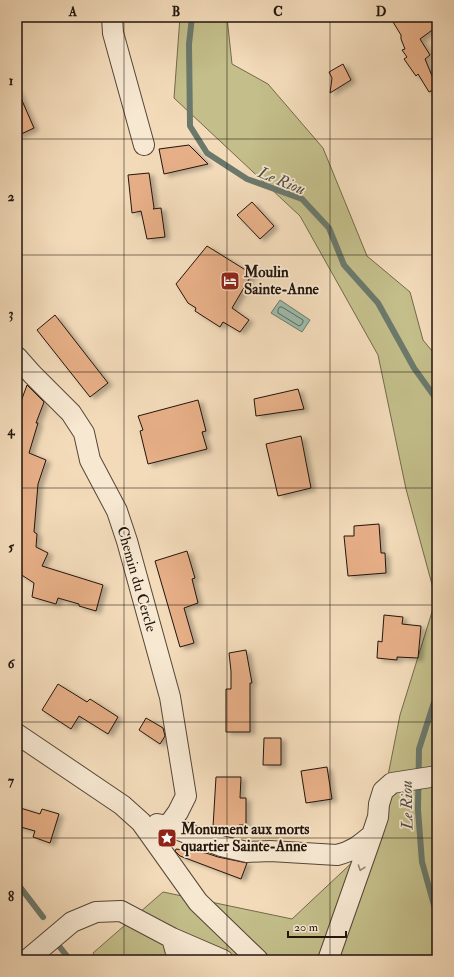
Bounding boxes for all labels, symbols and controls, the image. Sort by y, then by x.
text: A [68,4,78,20]
text: B [172,4,180,20]
text: C [273,4,283,20]
text: D [376,4,387,20]
text: 1 [9,73,14,89]
water label: Le Riou [254,162,309,200]
text: 2 [8,189,15,205]
place label: Moulin Sainte-Anne [243,263,320,299]
hotel icon: Moulin Sainte-Anne [219,270,241,292]
text: 3 [9,306,14,322]
text: 4 [6,423,15,439]
street label: Chemin du Cercle [112,524,161,634]
text: 5 [8,539,14,555]
text: 6 [8,656,16,672]
text: 7 [8,773,15,789]
water label: Le Riou [397,780,417,831]
place label: Monument aux morts quartier Sainte-Anne [180,820,310,857]
place icon: Monument aux morts quartier Sainte-Anne [156,827,178,849]
one-way arrow [357,864,366,871]
text: 8 [8,889,14,905]
scale bar [288,913,346,939]
text: 20 m [294,920,319,935]

